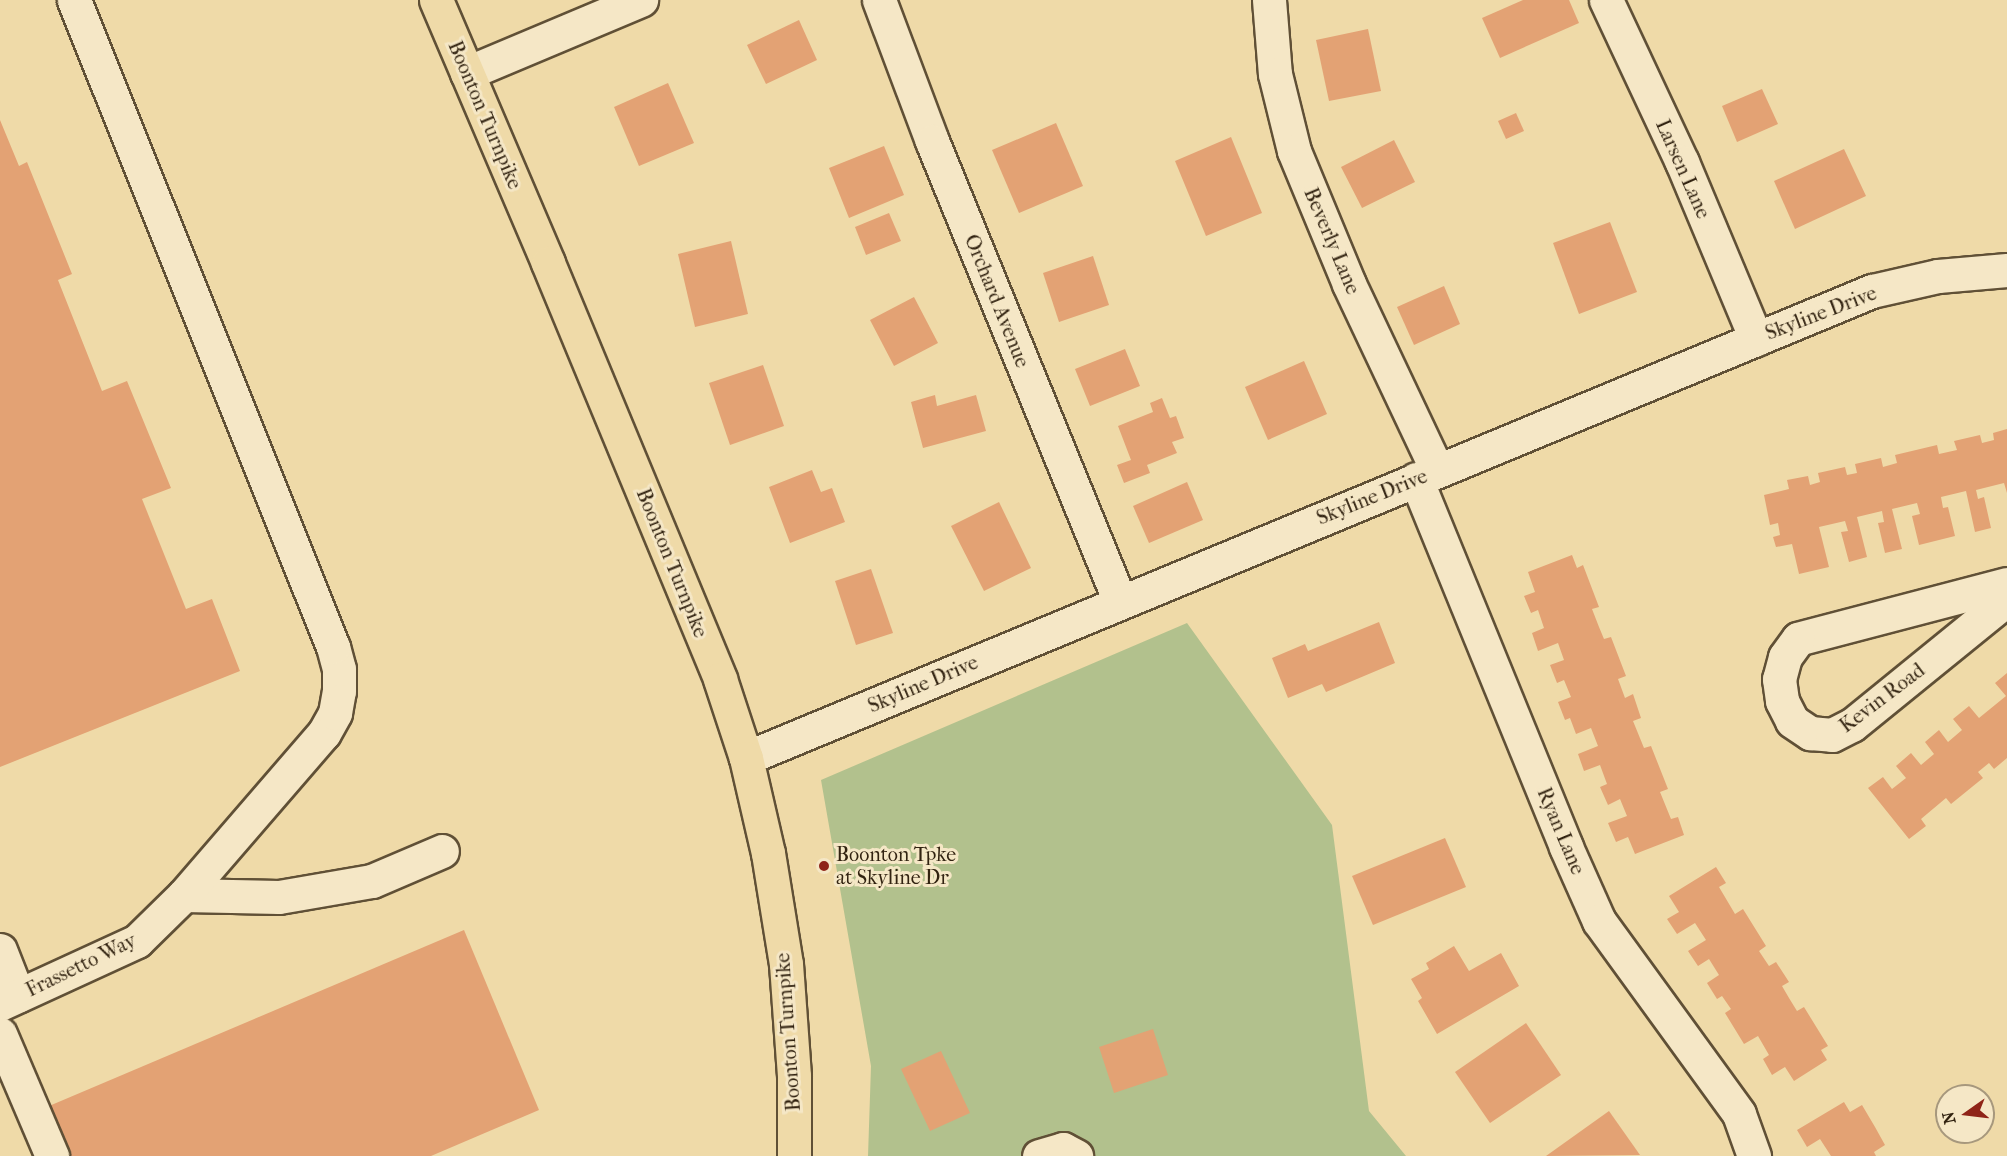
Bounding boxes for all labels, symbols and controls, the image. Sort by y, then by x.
street label: Boonton Turnpike [443,37,527,193]
street label: Larsen Lane [1651,116,1715,222]
street label: Beverly Lane [1299,184,1365,298]
street label: Orchard Avenue [959,231,1035,371]
street label: Skyline Drive [1762,281,1880,345]
street label: Skyline Drive [1313,464,1431,530]
street label: Boonton Turnpike [631,485,713,641]
street label: Skyline Drive [864,650,982,718]
street label: Kevin Road [1835,658,1929,738]
street label: Ryan Lane [1532,784,1590,878]
place label: Boonton Tpke at Skyline Dr [836,843,956,890]
marker: Boonton Tpke at Skyline Dr [817,859,831,873]
street label: Frassetto Way [22,928,140,1002]
street label: Boonton Turnpike [770,952,806,1112]
north arrow [1935,1084,1995,1144]
text: N [1938,1110,1960,1126]

